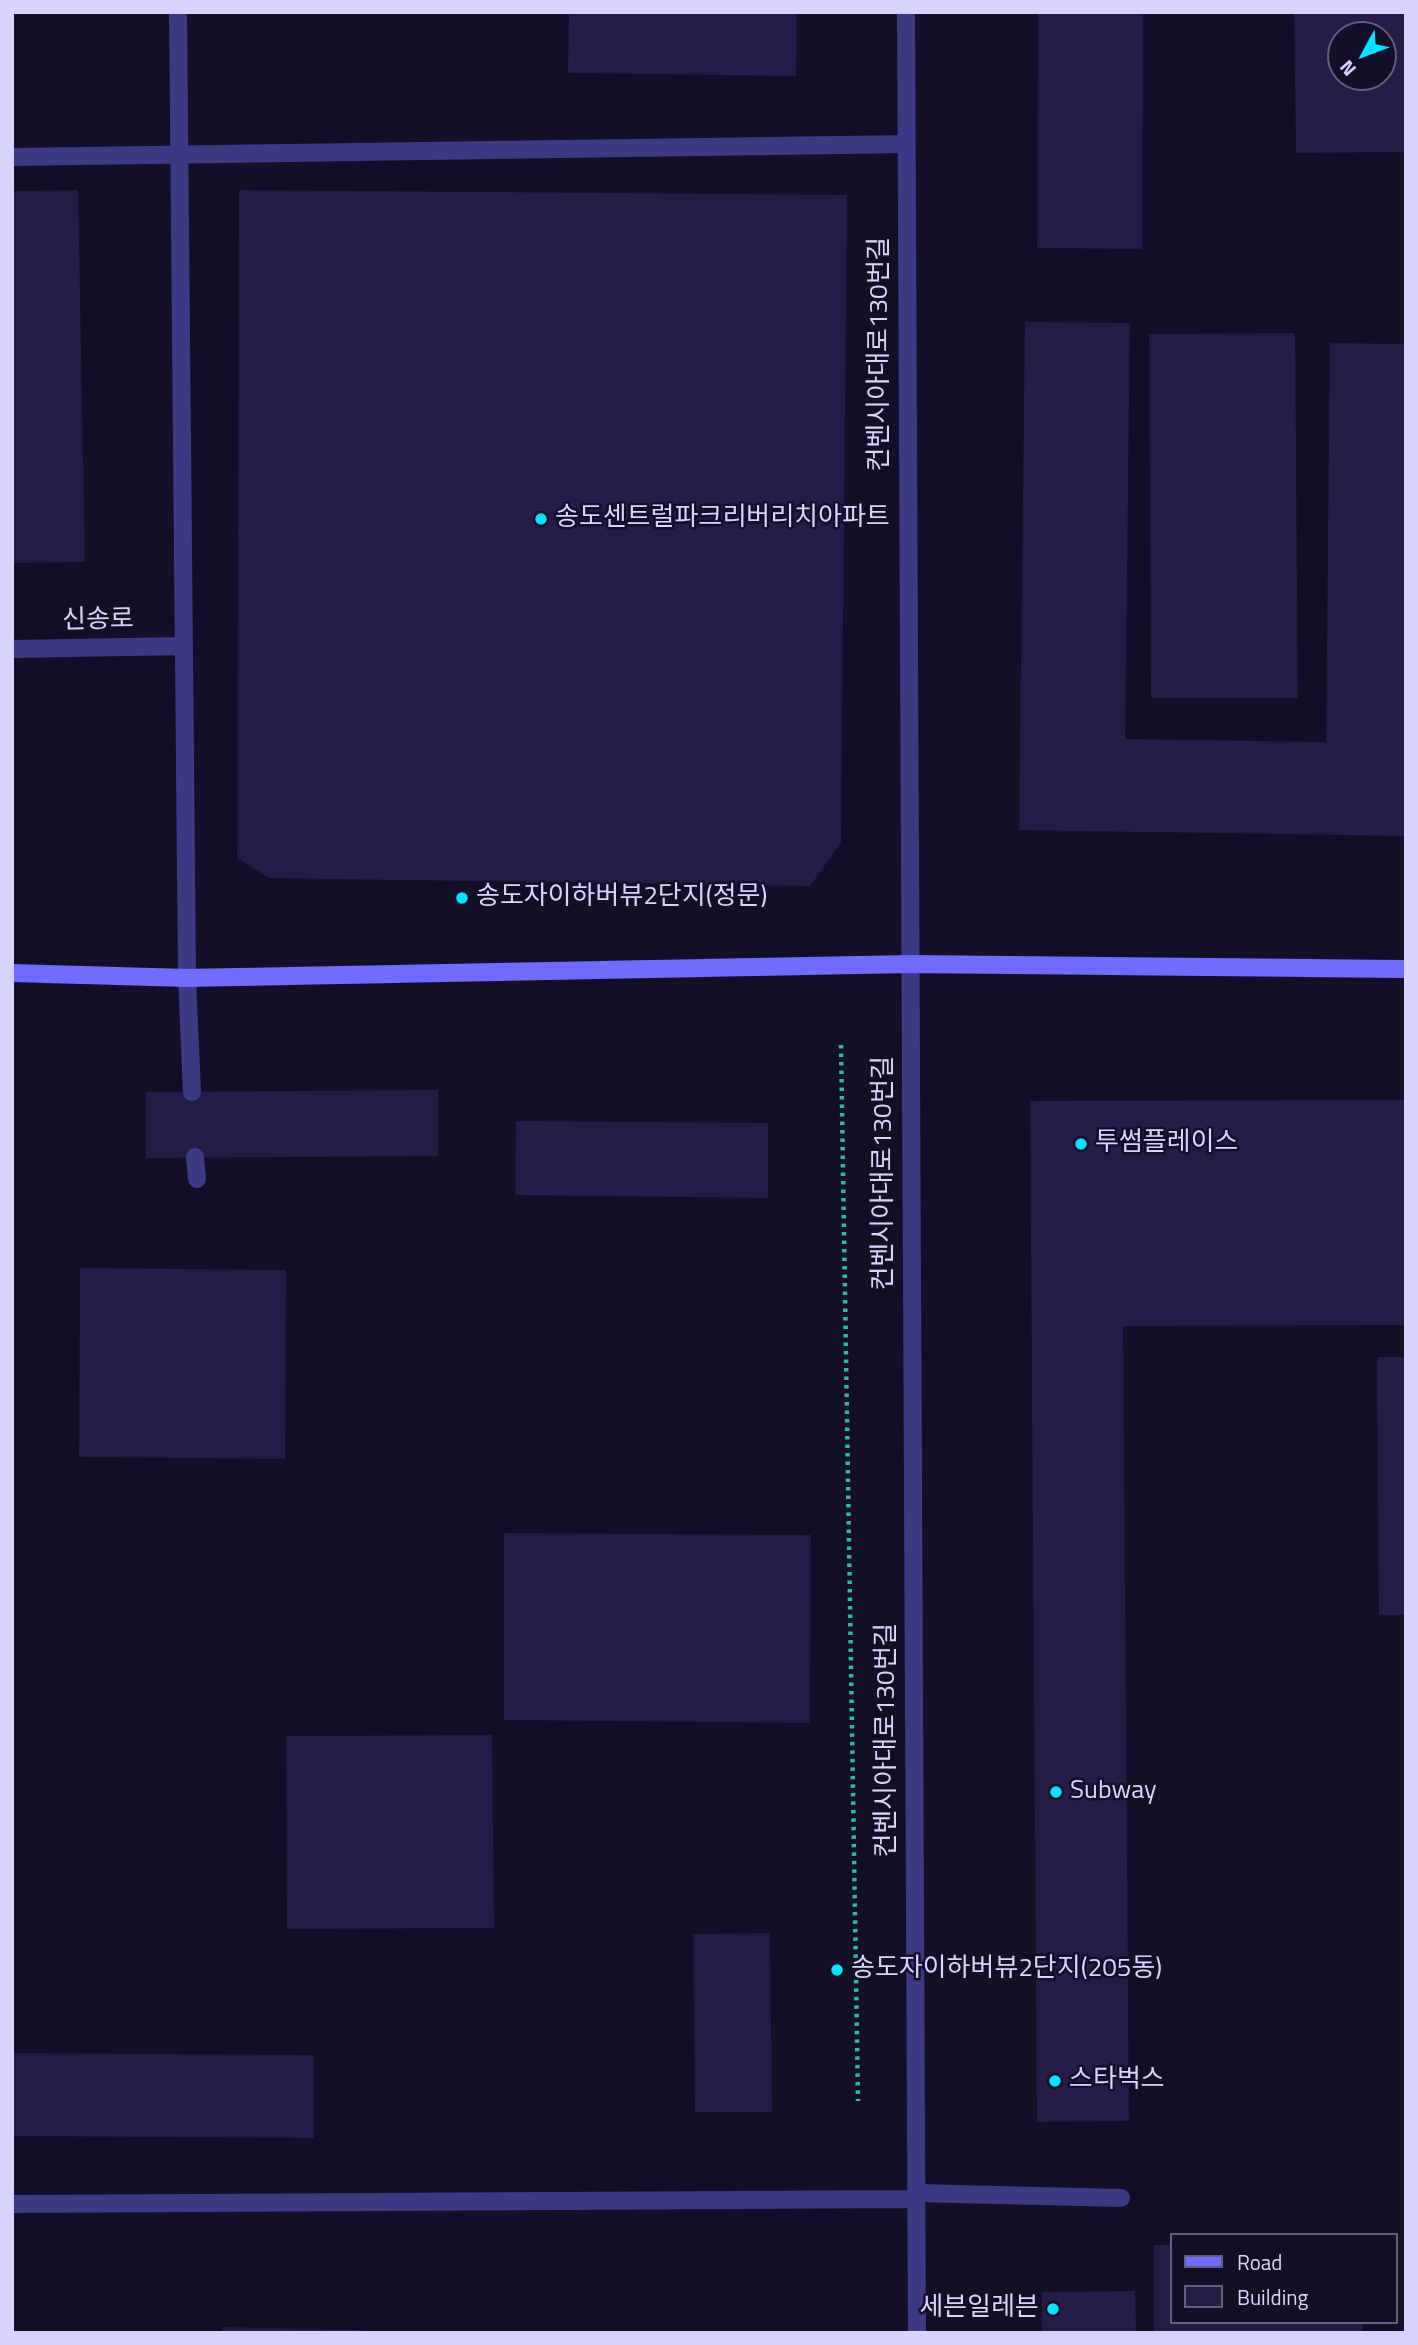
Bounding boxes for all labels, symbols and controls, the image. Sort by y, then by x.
north arrow [1327,21,1397,91]
text: N [1332,54,1363,83]
street label: 컨벤시아대로130번길 [865,236,897,472]
place label: 송도센트럴파크리버리치아파트 [555,503,890,535]
marker: 송도센트럴파크리버리치아파트 [533,511,549,527]
street label: 신송로 [62,605,134,637]
place label: 송도자이하버뷰2단지(정문) [476,882,767,914]
marker: 송도자이하버뷰2단지(정문) [454,890,470,906]
street label: 컨벤시아대로130번길 [869,1055,901,1291]
place label: 투썸플레이스 [1095,1128,1239,1160]
marker: 투썸플레이스 [1073,1136,1089,1152]
street label: 컨벤시아대로130번길 [872,1622,904,1858]
place label: Subway [1070,1776,1157,1808]
marker: Subway [1048,1784,1064,1800]
place label: 송도자이하버뷰2단지(205동) [851,1954,1162,1986]
marker: 송도자이하버뷰2단지(205동) [829,1962,845,1978]
place label: 스타벅스 [1069,2065,1165,2097]
marker: 스타벅스 [1047,2073,1063,2089]
legend [1170,2233,1397,2324]
text: Road [1237,2246,1282,2278]
text: Building [1237,2281,1308,2313]
place label: 세븐일레븐 [919,2293,1039,2325]
marker: 세븐일레븐 [1045,2301,1061,2317]

